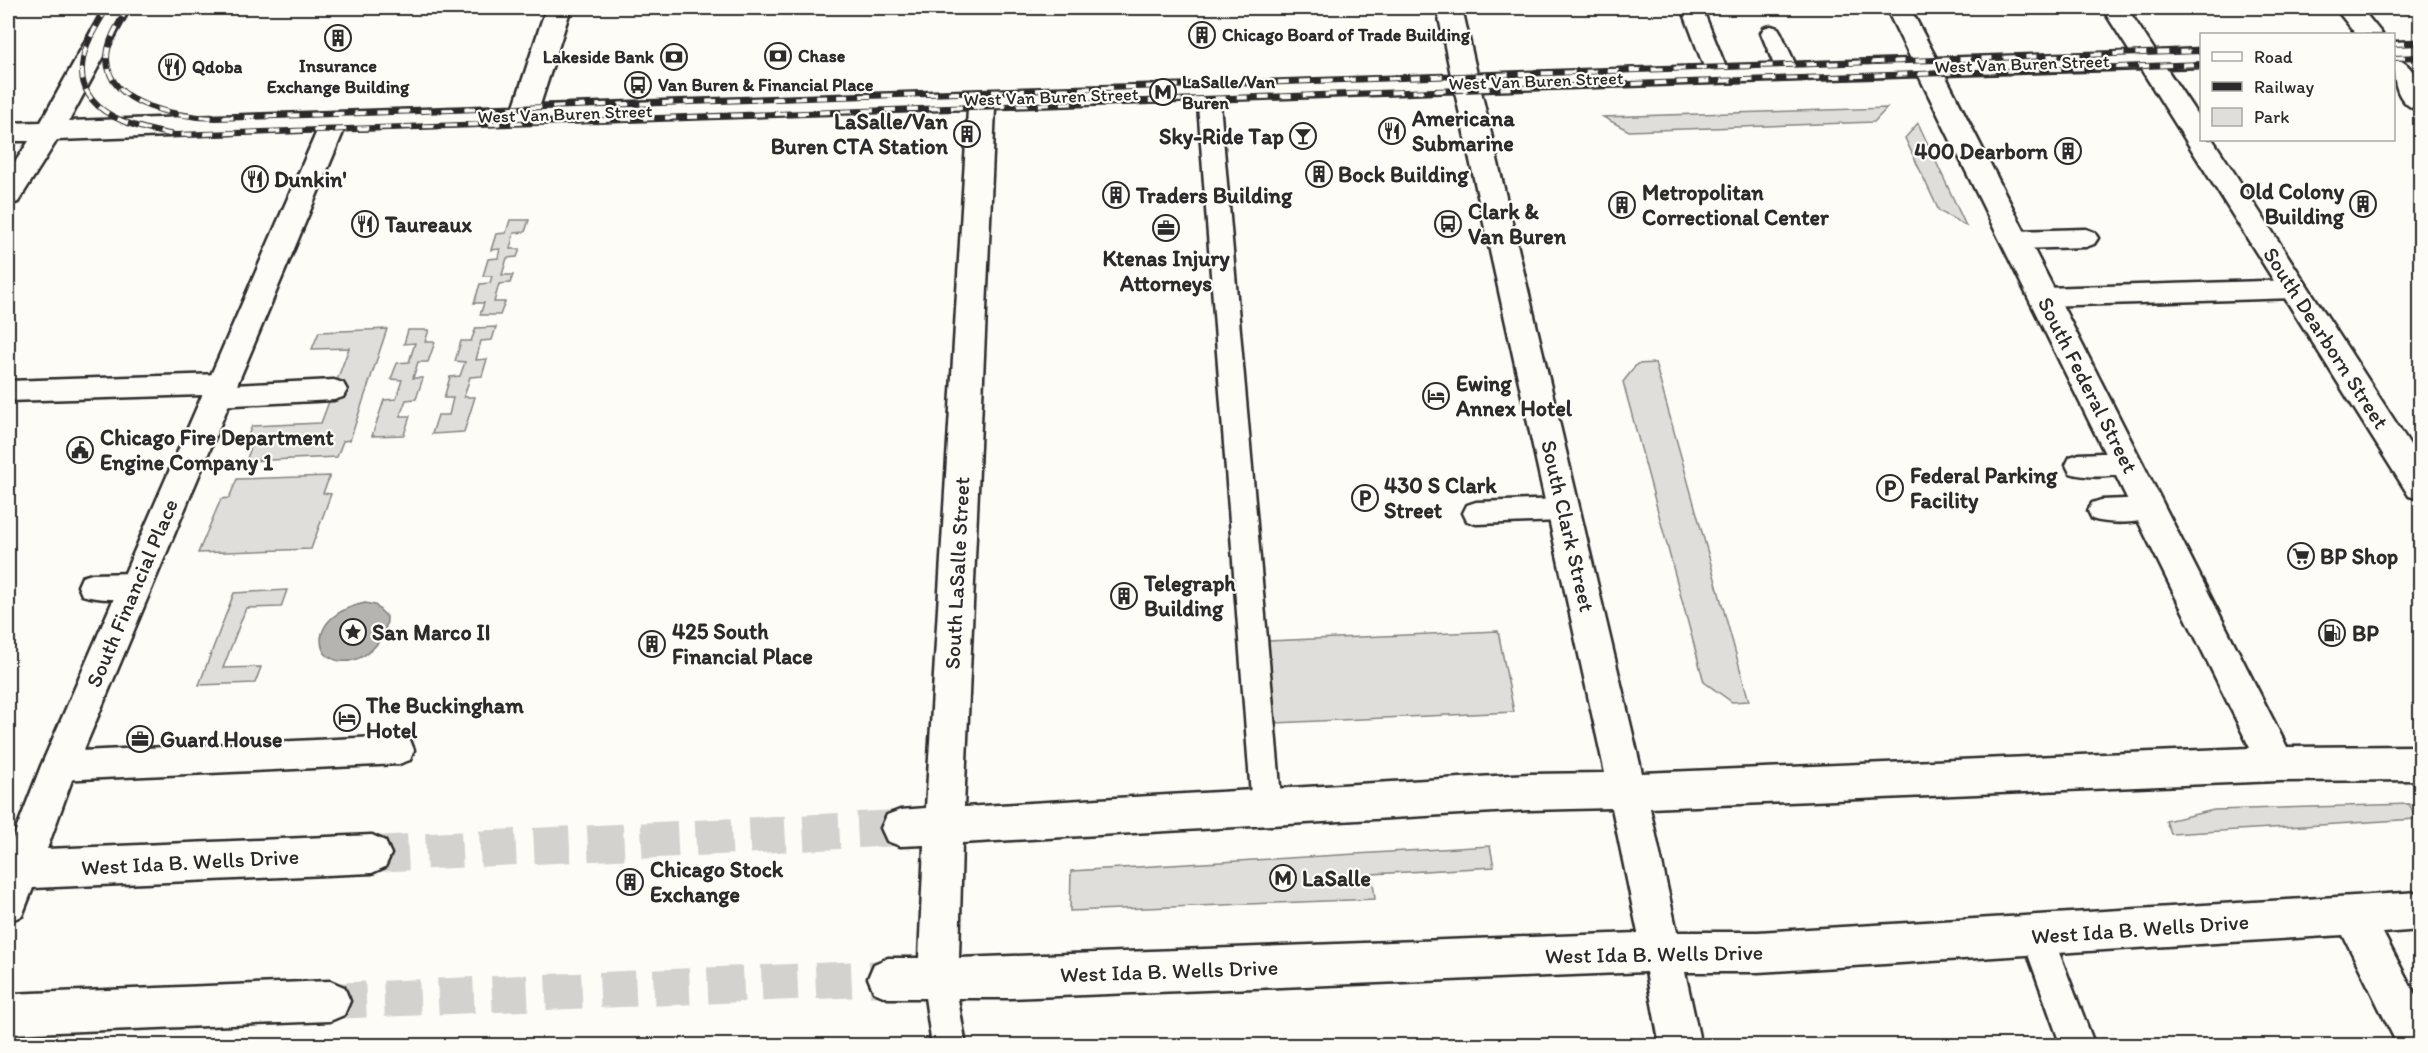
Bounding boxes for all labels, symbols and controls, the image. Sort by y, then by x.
building icon: Chicago Board of Trade Building [1187,20,1217,50]
building icon: Insurance Exchange Building [323,23,353,53]
place label: Chicago Board of Trade Building [1222,24,1471,46]
legend [2200,33,2395,141]
bank icon: Chase [763,41,793,71]
bank icon: Lakeside Bank [659,42,689,72]
place label: Chase [798,45,846,67]
place label: Lakeside Bank [543,46,655,68]
text: Road [2254,46,2293,68]
street label: West Van Buren Street [1934,50,2110,78]
restaurant icon: Qdoba [157,52,187,82]
place label: Insurance Exchange Building [267,55,410,98]
place label: Qdoba [192,56,243,78]
street label: West Van Buren Street [1448,67,1624,95]
bus stop icon: Van Buren & Financial Place [623,70,653,100]
place label: LaSalle/Van Buren [1182,71,1276,114]
place label: Van Buren & Financial Place [658,74,874,96]
text: Railway [2254,76,2315,98]
metro station icon: LaSalle/Van Buren [1148,77,1178,107]
street label: West Van Buren Street [963,83,1139,111]
street label: West Van Buren Street [477,100,653,128]
place label: Americana Submarine [1411,105,1515,157]
text: Park [2254,106,2289,128]
place label: LaSalle/Van Buren CTA Station [771,108,949,160]
restaurant icon: Americana Submarine [1377,116,1407,146]
building icon: LaSalle/Van Buren CTA Station [952,119,982,149]
bar icon: Sky-Ride Tap [1288,121,1318,151]
place label: Sky-Ride Tap [1159,123,1284,150]
building icon: 400 Dearborn [2053,136,2083,166]
place label: 400 Dearborn [1914,138,2049,165]
building icon: Bock Building [1304,159,1334,189]
place label: Bock Building [1338,161,1469,188]
restaurant icon: Dunkin' [240,164,270,194]
place label: Dunkin' [274,166,347,193]
place label: Old Colony Building [2240,178,2345,230]
place label: Metropolitan Correctional Center [1642,179,1830,231]
building icon: Traders Building [1101,180,1131,210]
place label: Traders Building [1135,182,1293,209]
building icon: Old Colony Building [2348,189,2378,219]
building icon: Metropolitan Correctional Center [1607,190,1637,220]
place label: Clark & Van Buren [1468,198,1567,250]
restaurant icon: Taureaux [350,209,380,239]
bus stop icon: Clark & Van Buren [1433,209,1463,239]
place label: Taureaux [384,211,472,238]
office icon: Ktenas Injury Attorneys [1151,213,1181,243]
street label: South Dearborn Street [2257,242,2395,434]
place label: Ktenas Injury Attorneys [1102,245,1230,297]
street label: South Federal Street [2032,292,2144,478]
place label: Ewing Annex Hotel [1455,370,1573,422]
hotel icon: Ewing Annex Hotel [1421,381,1451,411]
place label: Chicago Fire Department Engine Company 1 [100,424,334,476]
public building icon: Chicago Fire Department Engine Company 1 [65,435,95,465]
street label: South Clark Street [1535,438,1601,614]
place label: Federal Parking Facility [1910,462,2058,514]
place label: 430 S Clark Street [1384,472,1497,524]
parking icon: Federal Parking Facility [1875,473,1905,503]
street label: South LaSalle Street [938,476,976,670]
parking icon: 430 S Clark Street [1350,483,1380,513]
street label: South Financial Place [80,495,184,691]
supermarket icon: BP Shop [2286,541,2316,571]
place label: BP Shop [2320,543,2398,570]
place label: Telegraph Building [1143,570,1236,622]
building icon: Telegraph Building [1109,581,1139,611]
place icon: San Marco II [338,617,368,647]
place label: 425 South Financial Place [672,618,813,670]
fuel station icon: BP [2317,618,2347,648]
place label: San Marco II [372,619,490,646]
place label: BP [2352,620,2379,647]
building icon: 425 South Financial Place [637,629,667,659]
place label: The Buckingham Hotel [365,692,524,744]
hotel icon: The Buckingham Hotel [332,703,362,733]
office icon: Guard House [125,724,155,754]
place label: Guard House [160,726,283,753]
street label: West Ida B. Wells Drive [80,843,300,881]
place label: Chicago Stock Exchange [650,856,784,908]
metro station icon: LaSalle [1268,863,1298,893]
place label: LaSalle [1302,865,1371,892]
building icon: Chicago Stock Exchange [615,867,645,897]
street label: West Ida B. Wells Drive [2030,908,2250,950]
street label: West Ida B. Wells Drive [1545,939,1763,969]
street label: West Ida B. Wells Drive [1059,954,1279,988]

